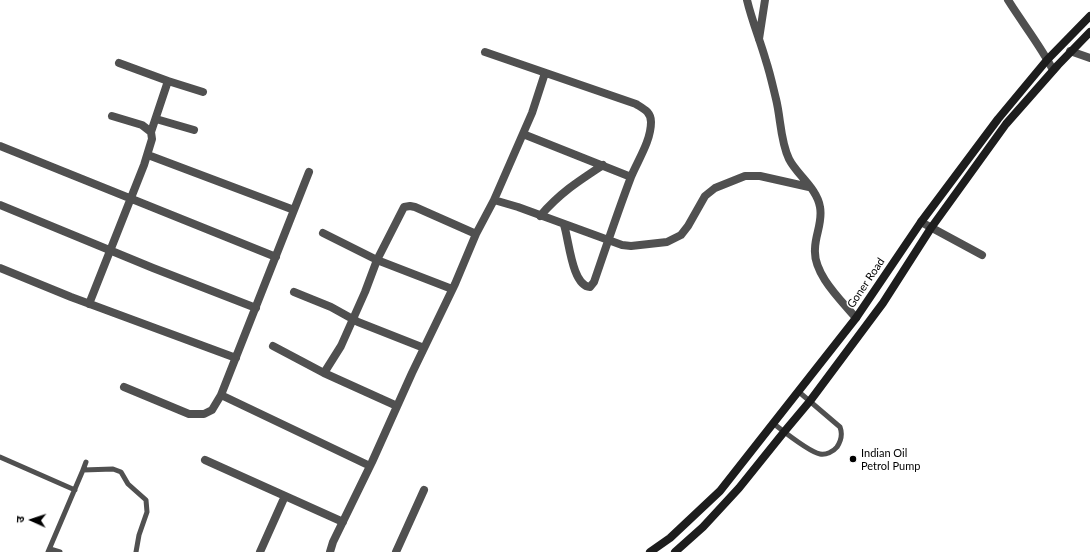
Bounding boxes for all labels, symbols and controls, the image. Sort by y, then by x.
street label: Goner Road [844,256,888,310]
place label: Indian Oil Petrol Pump [861,446,920,472]
marker: Indian Oil Petrol Pump [848,454,858,464]
north arrow [12,500,52,540]
text: उ [13,516,26,523]

